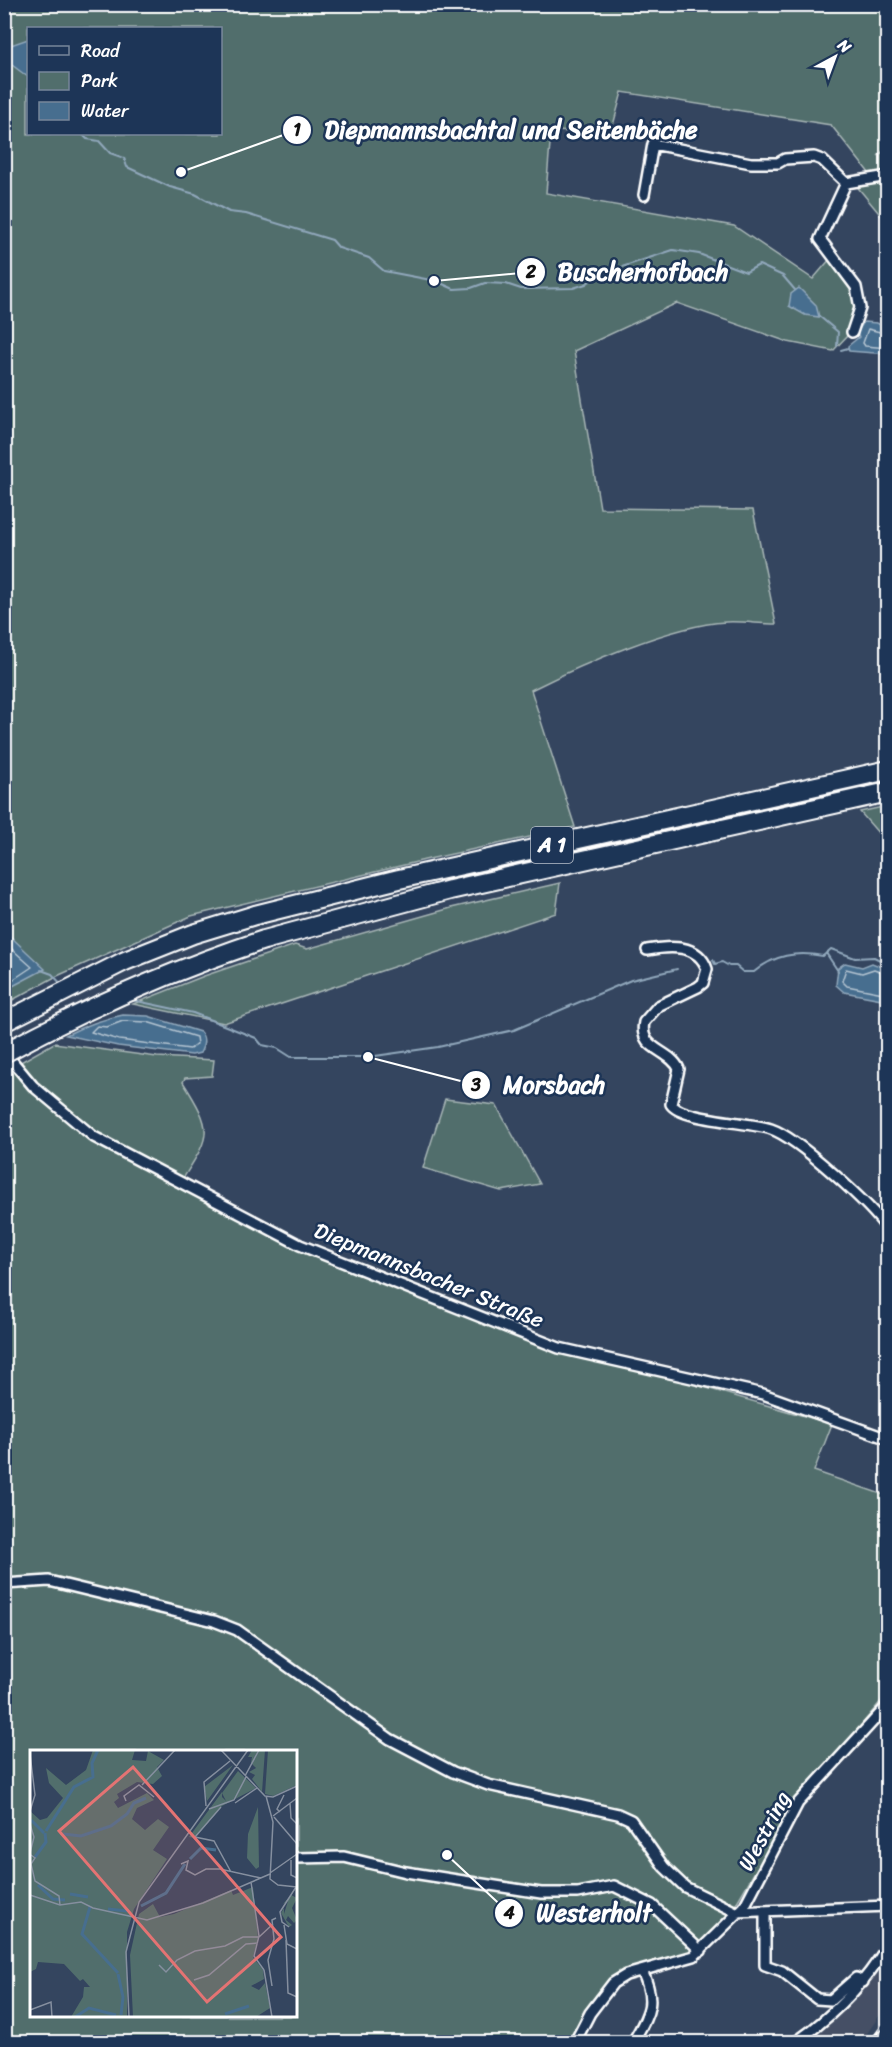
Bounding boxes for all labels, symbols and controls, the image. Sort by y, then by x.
legend [27,27,222,135]
north arrow [805,27,865,87]
text: N [830,31,859,61]
text: Road [81,35,121,67]
text: Park [81,65,118,97]
text: Water [81,95,130,127]
callout: Diepmannsbachtal und Seitenbäche [282,109,709,151]
text: Diepmannsbachtal und Seitenbäche [324,109,698,151]
text: 1 [293,114,301,146]
callout: Buscherhofbach [516,251,740,293]
text: Buscherhofbach [558,251,729,293]
text: 2 [525,256,537,288]
road number: A 1 [531,827,573,863]
callout: Morsbach [461,1064,617,1106]
text: Morsbach [502,1064,605,1106]
text: 3 [470,1069,481,1101]
street label: Diepmannsbacher Straße [308,1211,550,1339]
inset map [30,1750,297,2017]
street label: Westring [727,1784,801,1878]
callout: Westerholt [494,1892,664,1934]
text: Westerholt [536,1892,653,1934]
text: 4 [502,1897,515,1929]

